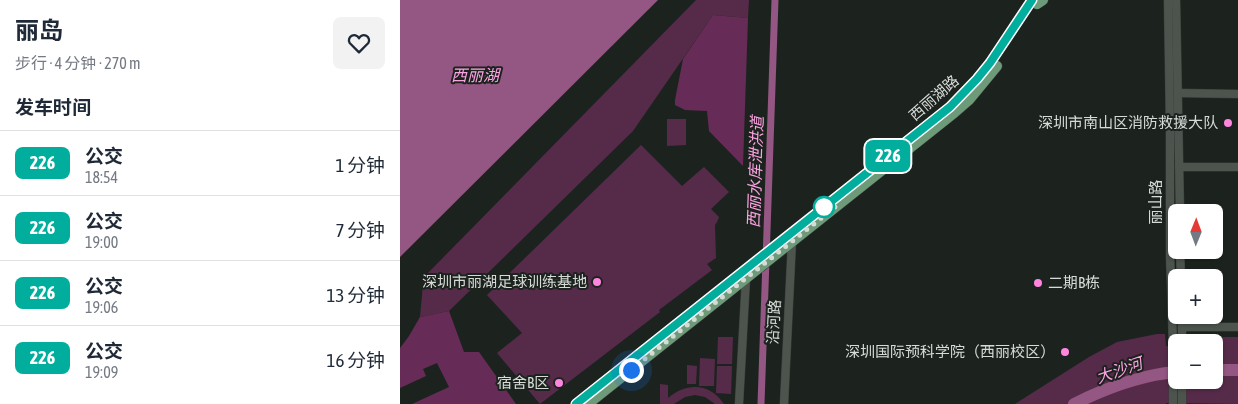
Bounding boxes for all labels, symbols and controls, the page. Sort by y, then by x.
text: 丽岛 [15,17,63,44]
button: heart [333,17,385,69]
text: 步行 · 4 分钟 · 270 m [15,54,141,72]
water label: 西丽湖 [451,66,502,84]
street label: 西丽湖路 [905,72,962,124]
text: 发车时间 [15,96,91,118]
water label: 西丽水库泄洪道 [744,114,766,228]
place label: 深圳市南山区消防救援大队 [1038,114,1218,131]
marker: 深圳市南山区消防救援大队 [1222,117,1234,129]
line badge: 226 [859,140,917,172]
text: 公交 [85,145,123,167]
text: 226 [875,145,901,166]
text: 226 [30,152,55,173]
text: 1 分钟 [335,154,385,176]
text: 18:54 [85,168,118,186]
street label: 丽山路 [1147,179,1164,225]
unlabelled marker [813,196,835,218]
north arrow [1168,204,1222,259]
map controls [1168,204,1223,389]
text: 公交 [85,210,123,232]
text: 226 [30,217,55,238]
text: 7 分钟 [335,219,385,241]
text: 19:00 [85,233,118,251]
button: + [1168,269,1223,324]
place label: 深圳市丽湖足球训练基地 [422,273,587,290]
place label: 二期B栋 [1048,274,1100,291]
text: 公交 [85,275,123,297]
marker: 深圳市丽湖足球训练基地 [591,276,603,288]
marker: 二期B栋 [1032,277,1044,289]
text: 226 [30,282,55,303]
text: 13 分钟 [327,284,385,306]
text: 19:06 [85,298,118,316]
street label: 沿河路 [764,299,783,345]
button: − [1168,334,1223,389]
text: 公交 [85,340,123,362]
place label: 深圳国际预科学院（西丽校区） [845,343,1055,360]
marker: 深圳国际预科学院（西丽校区） [1059,346,1071,358]
text: 226 [30,347,55,368]
text: 16 分钟 [327,349,385,371]
water label: 大沙河 [1093,353,1147,386]
your location [619,358,644,383]
text: 19:09 [85,363,118,381]
place label: 宿舍B区 [497,374,549,391]
marker: 宿舍B区 [553,377,565,389]

